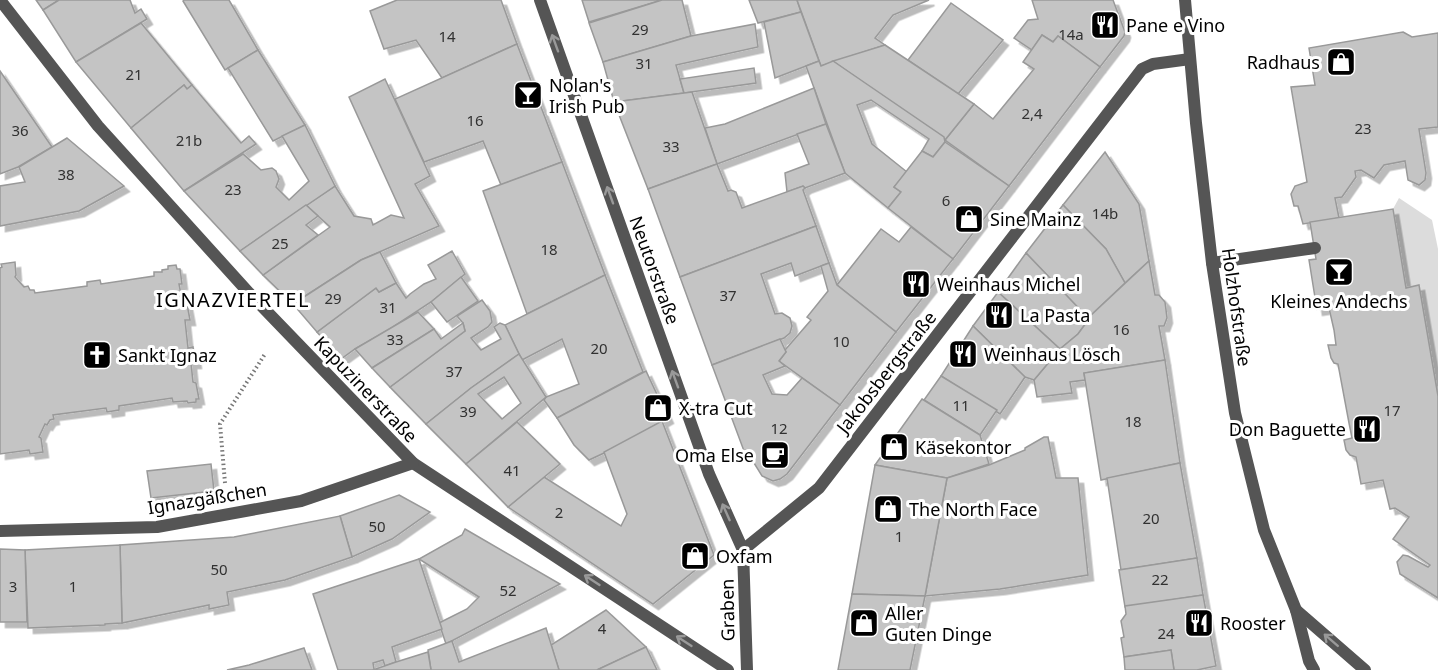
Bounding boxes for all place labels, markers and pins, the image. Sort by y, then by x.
restaurant icon: Pane e Vino [1089,9,1121,41]
place label: Pane e Vino [1126,13,1225,37]
shop icon: Radhaus [1325,46,1357,78]
place label: Radhaus [1247,50,1320,74]
place label: Nolan's Irish Pub [549,73,625,118]
bar icon: Nolan's Irish Pub [512,79,544,111]
shop icon: Sine Mainz [953,203,985,235]
place label: Sine Mainz [990,207,1081,231]
bar icon: Kleines Andechs [1323,256,1355,288]
restaurant icon: Weinhaus Michel [900,268,932,300]
place label: Weinhaus Michel [937,272,1080,296]
place label: Kleines Andechs [1270,289,1408,313]
restaurant icon: La Pasta [983,299,1015,331]
place label: La Pasta [1020,303,1090,327]
restaurant icon: Weinhaus Lösch [947,338,979,370]
church icon: Sankt Ignaz [81,339,113,371]
place label: Weinhaus Lösch [984,342,1121,366]
place label: Sankt Ignaz [118,343,217,367]
shop icon: X-tra Cut [642,392,674,424]
place label: X-tra Cut [679,396,753,420]
restaurant icon: Don Baguette [1351,413,1383,445]
place label: Don Baguette [1229,417,1346,441]
shop icon: Käsekontor [878,431,910,463]
place label: Käsekontor [915,435,1012,459]
cafe icon: Oma Else [759,439,791,471]
place label: Oma Else [675,443,754,467]
shop icon: The North Face [872,493,904,525]
place label: The North Face [909,497,1038,521]
shop icon: Oxfam [679,540,711,572]
place label: Oxfam [716,544,773,568]
place label: Aller Guten Dinge [885,601,992,646]
shop icon: Aller Guten Dinge [848,607,880,639]
restaurant icon: Rooster [1183,607,1215,639]
place label: Rooster [1220,611,1286,635]

